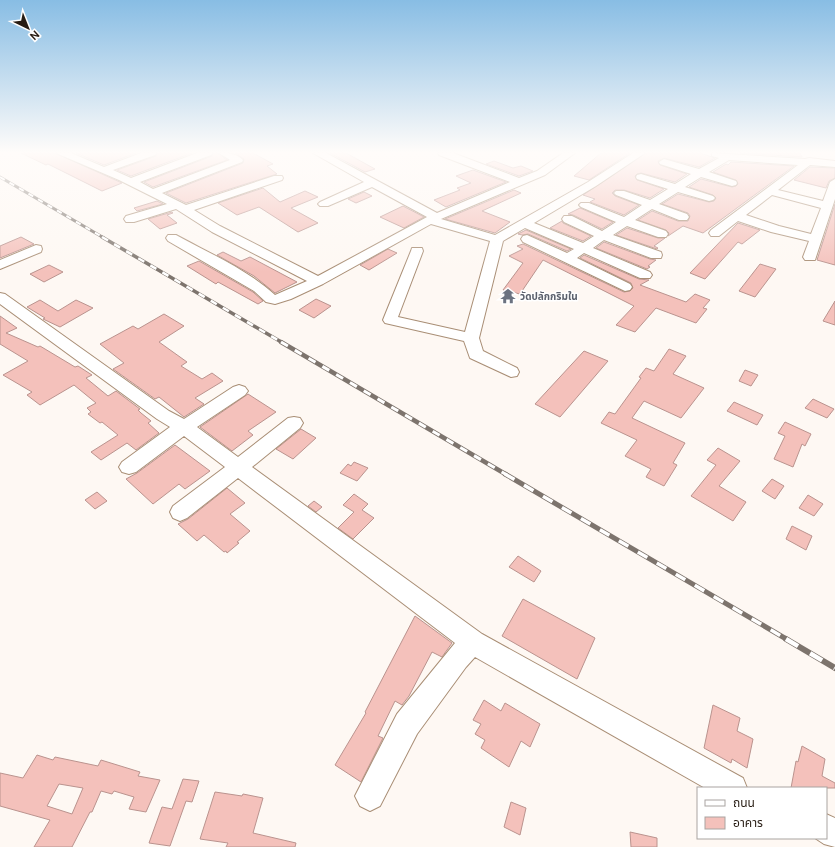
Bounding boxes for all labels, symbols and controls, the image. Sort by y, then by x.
north arrow [8,8,48,48]
text: N [27,27,43,43]
temple icon: วัดปลักกริมใน [499,287,517,305]
place label: วัดปลักกริมใน [520,290,578,303]
legend [697,787,827,839]
text: ถนน [733,795,755,811]
text: อาคาร [733,815,763,831]

